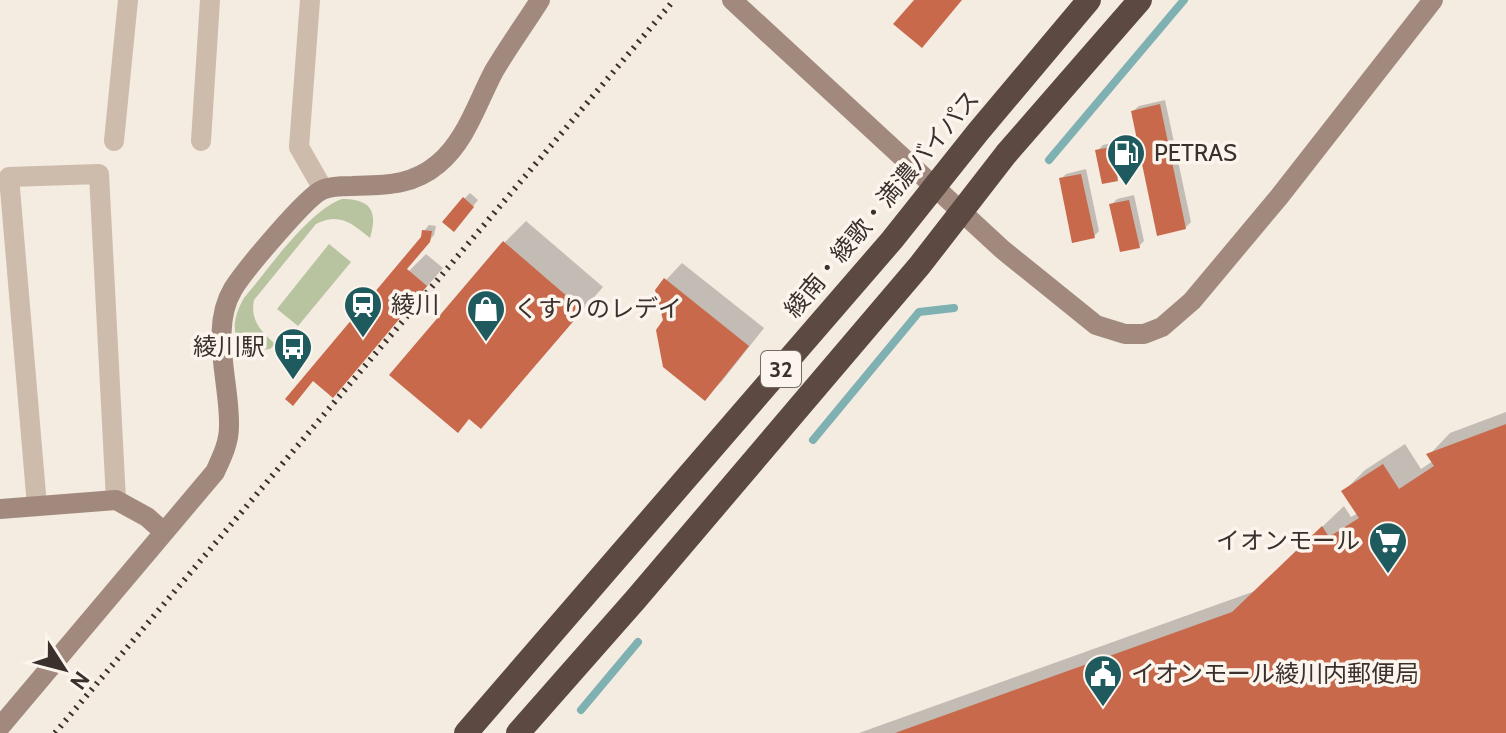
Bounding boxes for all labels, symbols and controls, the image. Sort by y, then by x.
street label: 綾南・綾歌・満濃バイパス [778,84,985,323]
fuel station icon: PETRAS [1105,132,1147,187]
place label: PETRAS [1154,138,1237,167]
station icon: 綾川 [342,284,384,339]
shop icon: くすりのレデイ [465,288,507,343]
place label: 綾川 [391,290,439,319]
place label: くすりのレデイ [514,294,682,323]
bus stop icon: 綾川駅 [272,326,314,381]
place label: 綾川駅 [193,332,265,361]
road number: 32 [761,351,801,387]
supermarket icon: イオンモール [1367,520,1409,575]
place label: イオンモール [1216,526,1360,555]
north arrow [24,629,104,709]
public building icon: イオンモール綾川内郵便局 [1082,653,1124,708]
place label: イオンモール綾川内郵便局 [1131,659,1419,688]
text: N [64,666,95,695]

